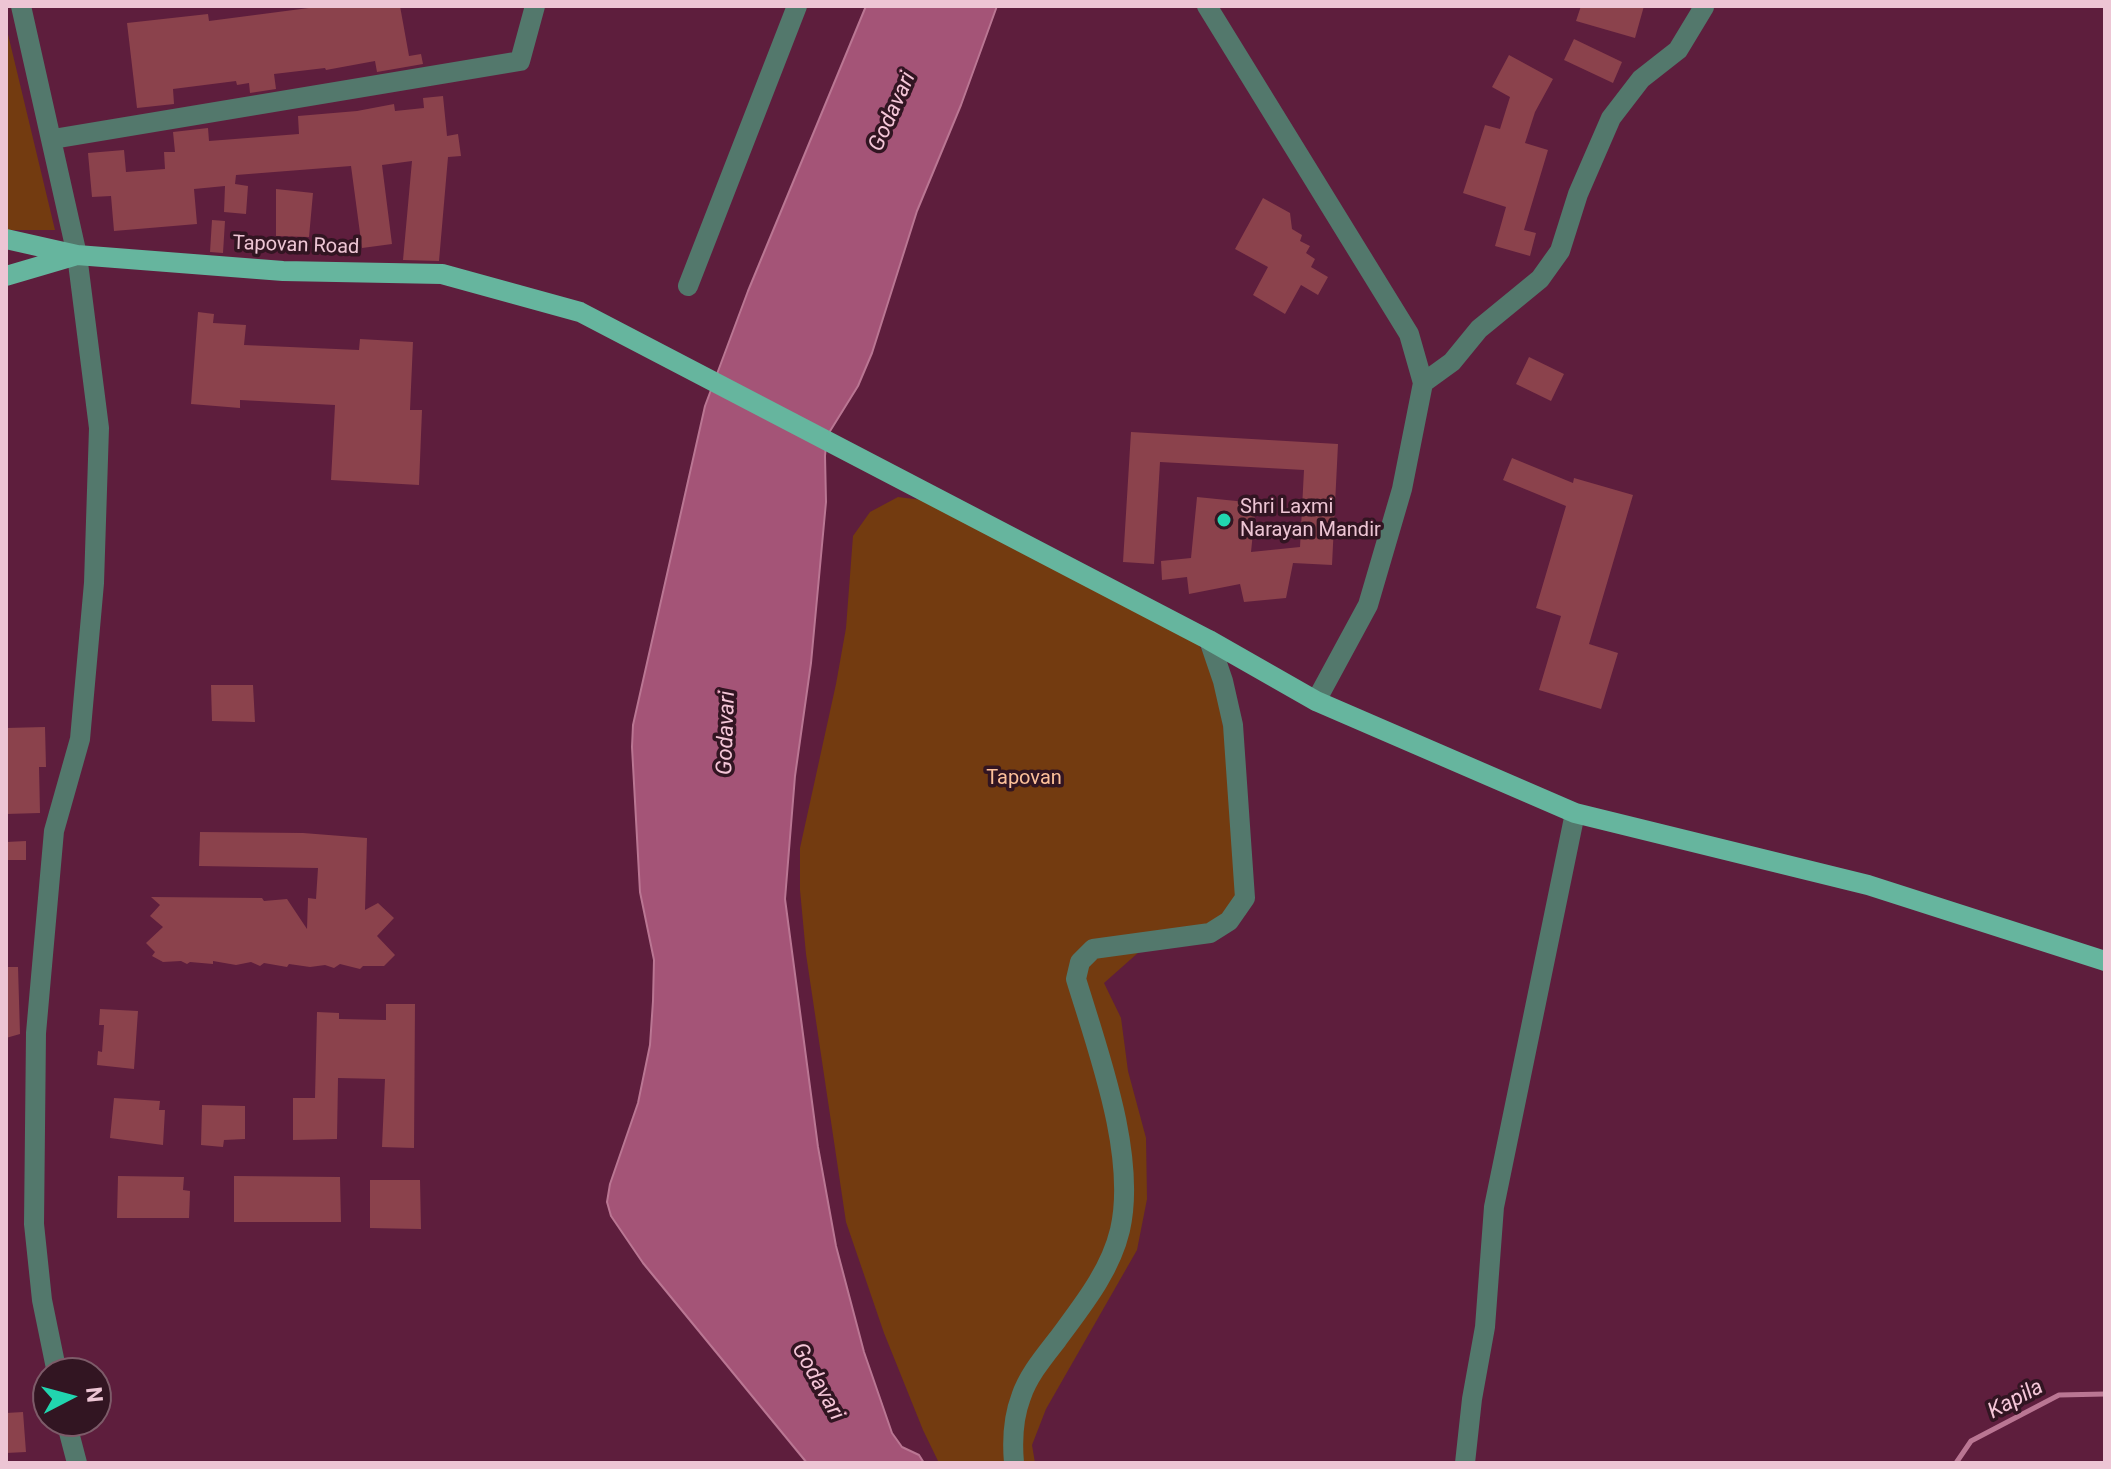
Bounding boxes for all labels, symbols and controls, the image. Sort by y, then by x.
water label: Godavari [864,68,922,156]
street label: Tapovan Road [232,232,360,260]
place label: Shri Laxmi Narayan Mandir [1240,496,1381,543]
marker: Shri Laxmi Narayan Mandir [1215,511,1233,529]
water label: Godavari [712,690,742,776]
park label: Tapovan [986,767,1062,791]
water label: Godavari [785,1339,849,1425]
north arrow [32,1357,112,1437]
water label: Kapila [1984,1375,2048,1425]
text: N [81,1386,108,1404]

